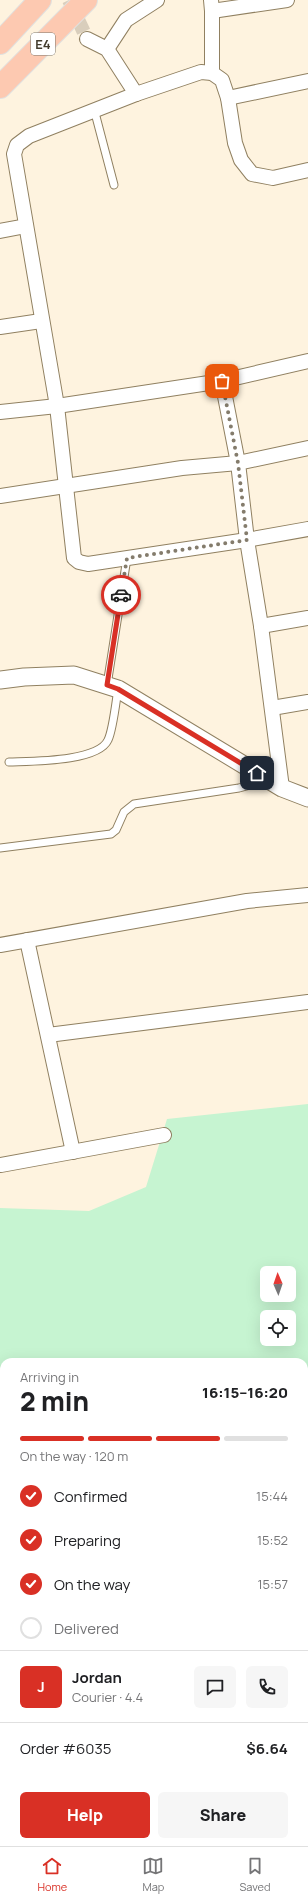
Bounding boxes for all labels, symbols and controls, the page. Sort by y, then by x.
road number: E4 [31,33,55,55]
pin [205,364,239,398]
icon: bag [211,370,233,392]
courier [101,575,141,615]
icon: car [110,584,132,606]
pin [240,756,274,790]
icon: home [246,762,268,784]
north arrow [260,1266,296,1302]
map controls [260,1266,296,1346]
button: locate [260,1310,296,1346]
text: Arriving in [20,1368,79,1386]
text: 16:15–16:20 [202,1382,288,1403]
text: 2 min [20,1383,89,1419]
text: On the way · 120 m [20,1447,128,1465]
icon: check [20,1485,42,1507]
text: Confirmed [54,1486,127,1507]
text: 15:44 [256,1487,288,1505]
icon: check [20,1529,42,1551]
text: Preparing [54,1530,121,1551]
text: 15:52 [257,1531,288,1549]
icon: check [20,1573,42,1595]
text: On the way [54,1574,130,1595]
text: 15:57 [258,1575,288,1593]
text: Delivered [54,1618,119,1639]
button: chat [194,1666,236,1708]
button: phone [246,1666,288,1708]
text: Jordan [72,1667,122,1688]
text: J [37,1676,45,1697]
text: Courier · 4.4 [72,1688,143,1706]
text: Order #6035 [20,1738,111,1759]
text: $6.64 [246,1738,288,1759]
button: Help [20,1792,150,1838]
button: Share [158,1792,288,1838]
tab: Home [38,1855,67,1894]
tab: Map [142,1855,164,1894]
tab: Saved [239,1855,270,1894]

